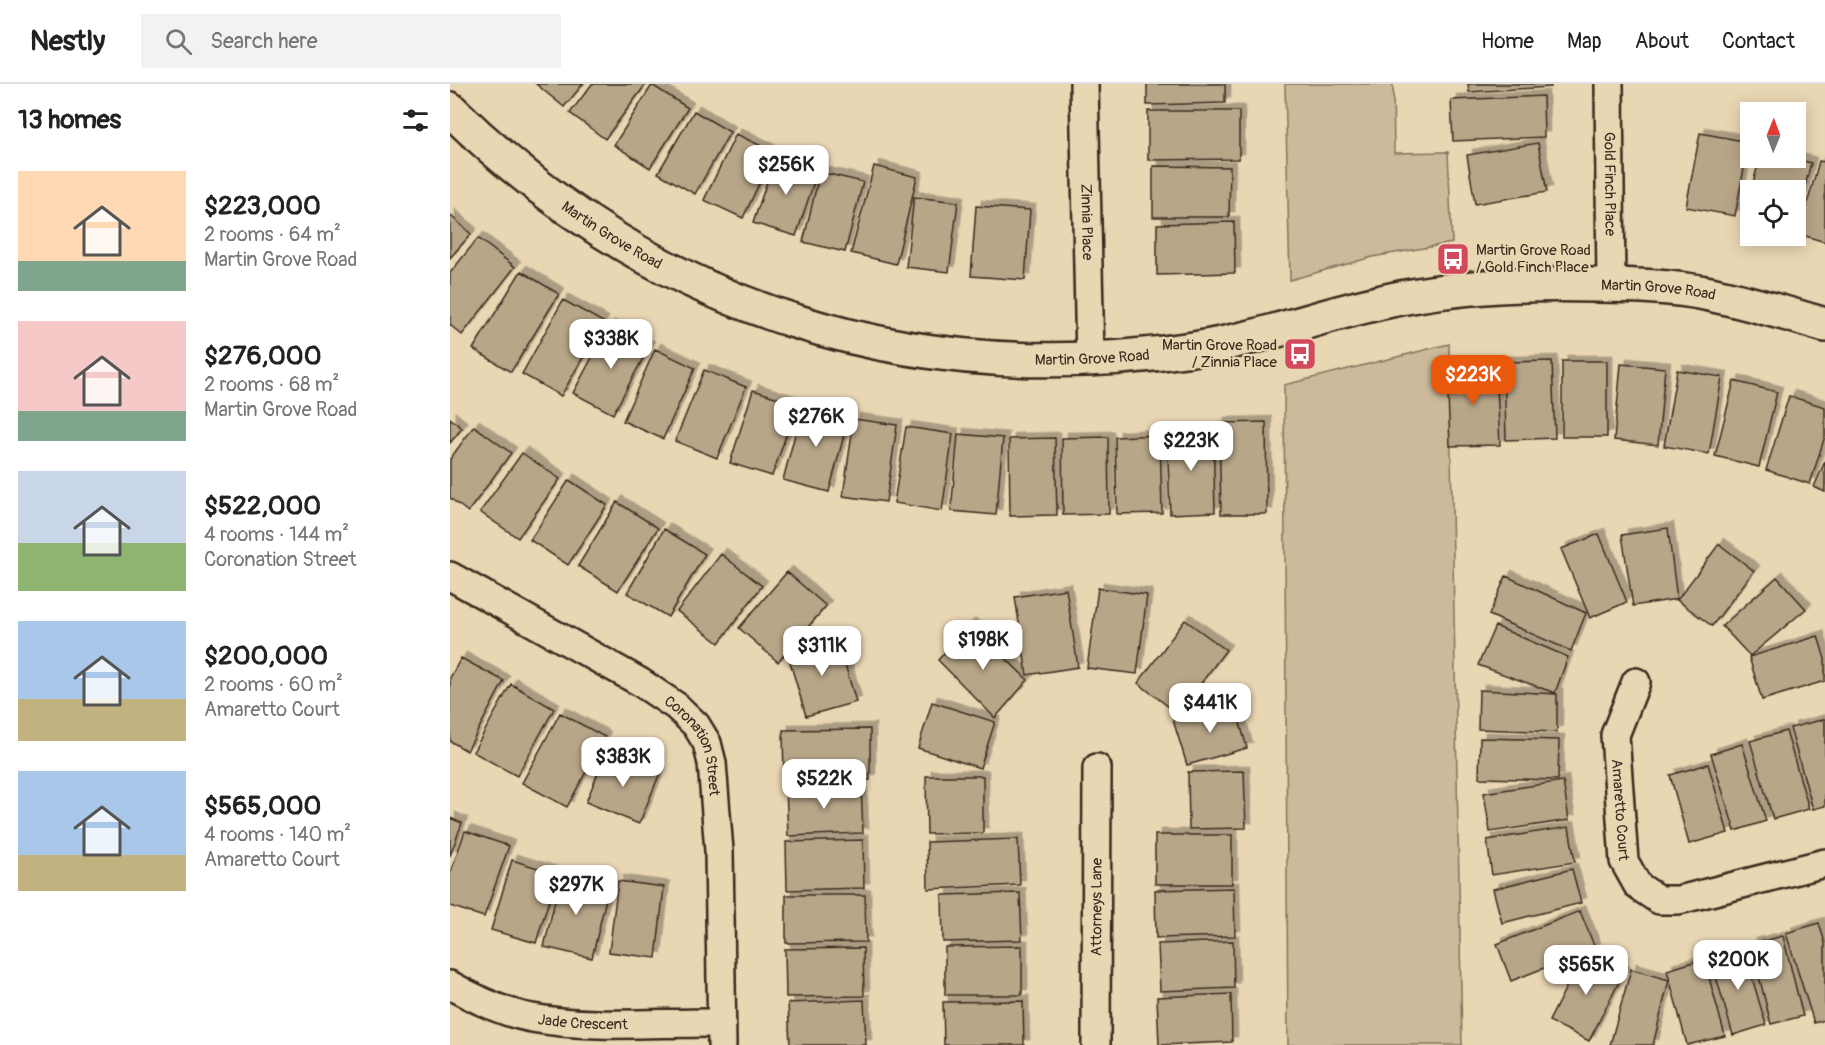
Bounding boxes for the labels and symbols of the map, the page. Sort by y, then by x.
north arrow [1740,102,1806,168]
street label: Gold Finch Place [1599,132,1620,237]
pin: $256K [744,145,828,196]
street label: Zinnia Place [1076,183,1097,261]
street label: Martin Grove Road [558,197,665,274]
bus stop icon: Martin Grove Road / Gold Finch Place [1435,241,1471,277]
place label: Martin Grove Road / Gold Finch Place [1476,241,1591,277]
street label: Martin Grove Road [1601,276,1717,305]
pin: $338K [569,319,653,370]
place label: Martin Grove Road / Zinnia Place [1162,336,1278,372]
bus stop icon: Martin Grove Road / Zinnia Place [1282,336,1318,372]
street label: Martin Grove Road [1035,346,1151,370]
pin: $223K [1431,355,1515,406]
pin: $276K [774,397,858,448]
pin: $223K [1149,421,1233,472]
pin: $198K [941,620,1025,671]
pin: $311K [780,626,864,677]
pin: $441K [1168,683,1252,734]
street label: Coronation Street [660,692,724,798]
pin: $383K [581,737,665,788]
street label: Amaretto Court [1607,758,1633,862]
pin: $522K [782,759,866,810]
street label: Attorneys Lane [1087,857,1107,956]
pin: $297K [534,865,618,916]
pin: $200K [1696,940,1780,991]
pin: $565K [1544,945,1628,996]
street label: Jade Crescent [537,1010,629,1034]

